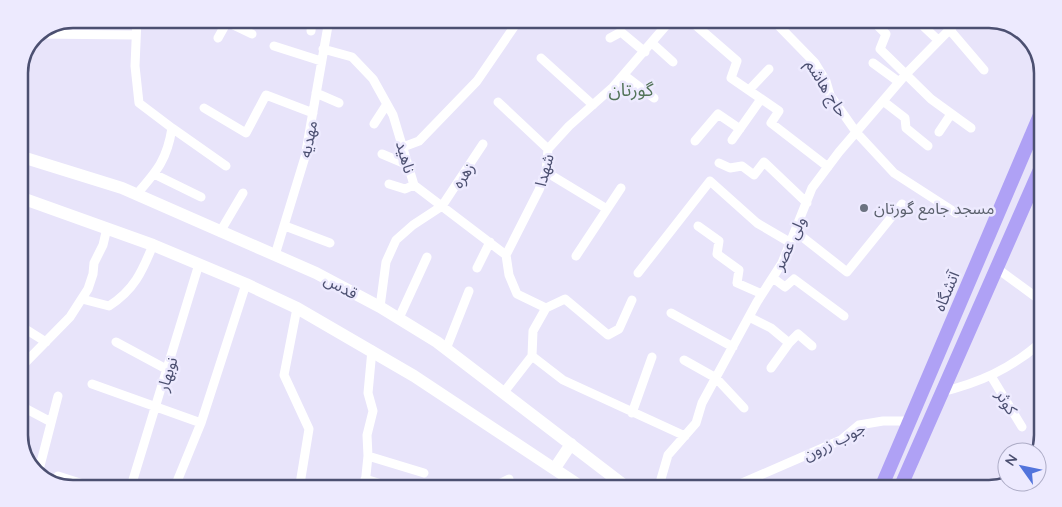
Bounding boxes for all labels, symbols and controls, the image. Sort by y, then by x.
street label: حاج هاشم [799,56,852,122]
district label: گورتان [609,78,654,101]
street label: مهدیه [295,119,321,159]
street label: ناهید [392,139,420,175]
street label: شهدا [530,151,558,189]
street label: زهره [447,158,479,192]
place label: مسجد جامع گورتان [874,198,994,221]
marker: مسجد جامع گورتان [858,202,870,214]
street label: ولی عصر [767,213,810,274]
street label: آتشگاه [929,267,964,314]
street label: قدس [321,269,361,303]
street label: نوبهار [152,354,182,395]
street label: کوثر [991,385,1022,418]
street label: جوب زرون [799,417,869,465]
north arrow [997,442,1047,492]
text: N [1001,451,1021,469]

